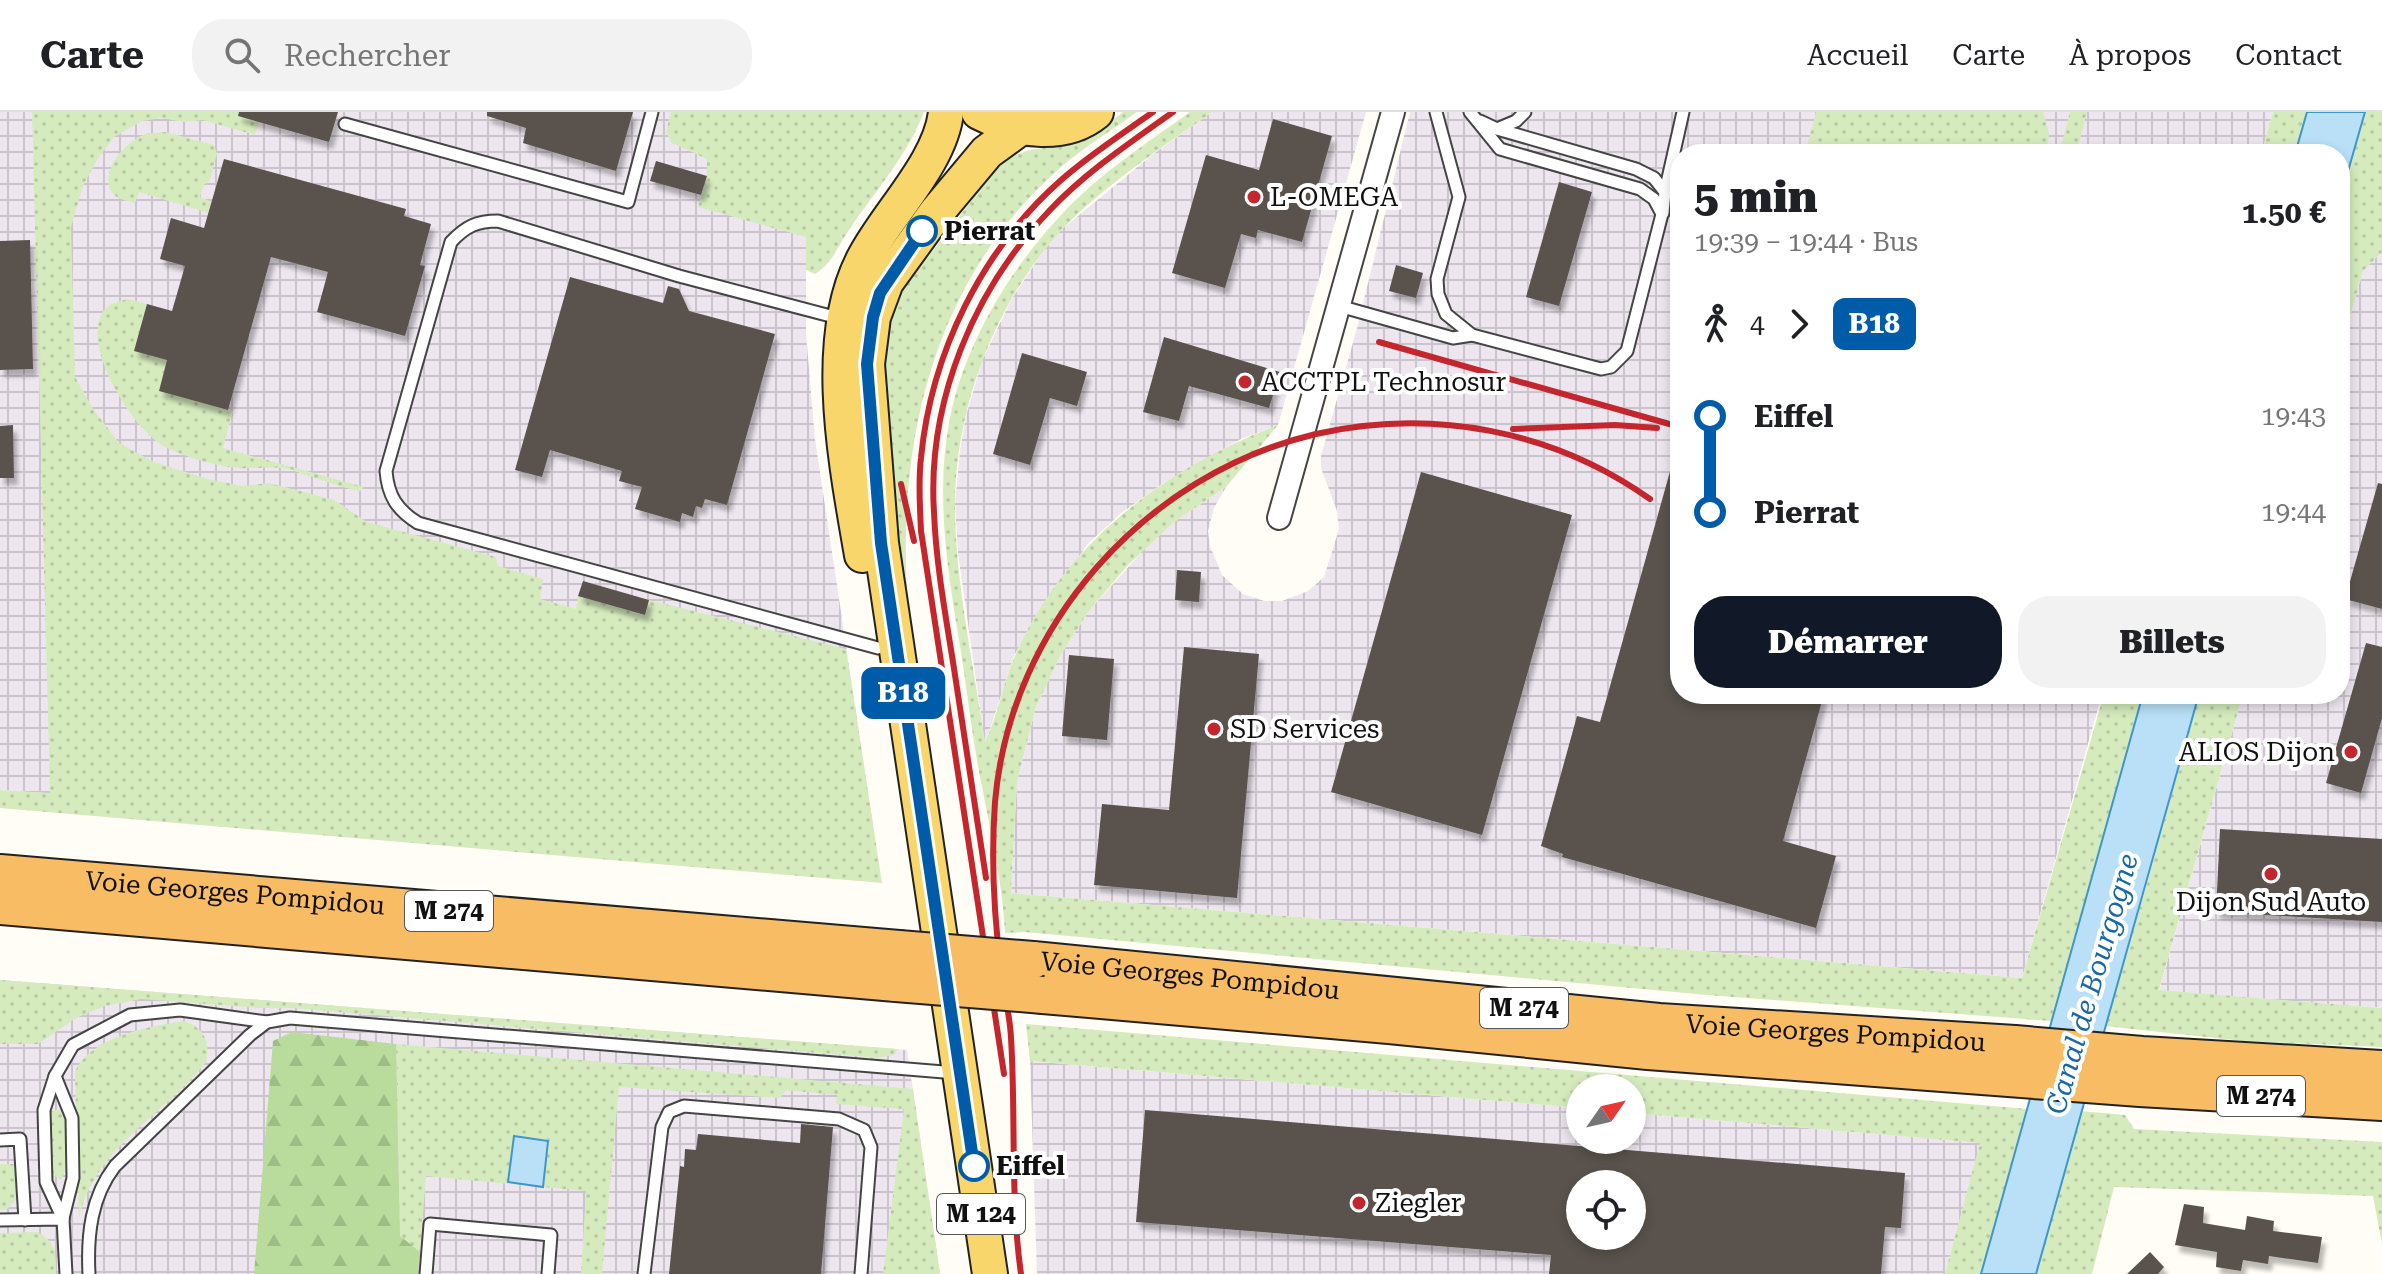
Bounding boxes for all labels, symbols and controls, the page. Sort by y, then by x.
search box [192,19,752,91]
text: Carte [40,33,144,77]
icon: search [220,33,264,77]
text: Rechercher [284,38,451,73]
text: Accueil [1807,39,1908,72]
text: Carte [1952,39,2025,72]
text: À propos [2069,39,2191,72]
text: Contact [2235,39,2342,72]
text: 5 min [1694,171,1818,223]
place label: L-OMEGA [1270,182,1398,212]
marker: L-OMEGA [1245,188,1263,206]
text: 1.50 € [2242,195,2326,230]
marker: Pierrat [907,216,937,246]
place label: Pierrat [944,216,1036,246]
text: 19:39 – 19:44 · Bus [1694,227,1918,257]
icon: walk [1694,302,1738,346]
icon: forward [1777,302,1821,346]
text: B18 [1849,307,1900,340]
text: 4 [1750,309,1765,339]
place label: ACCTPL Technosur [1261,367,1507,397]
marker: ACCTPL Technosur [1236,373,1254,391]
text: Eiffel [1754,399,1833,434]
text: 19:43 [2261,401,2326,431]
text: Pierrat [1754,495,1859,530]
text: 19:44 [2261,497,2326,527]
button: Démarrer [1694,596,2002,688]
button: Billets [2018,596,2326,688]
line badge: B18 [857,667,949,719]
text: B18 [877,676,929,709]
place label: SD Services [1230,714,1379,744]
marker: SD Services [1205,720,1223,738]
place label: ALIOS Dijon [2179,737,2335,767]
marker: ALIOS Dijon [2342,743,2360,761]
water label: Canal de Bourgogne [2039,850,2145,1118]
street label: Voie Georges Pompidou [84,865,386,920]
marker: Dijon Sud Auto [2262,865,2280,883]
place label: Dijon Sud Auto [2176,887,2366,917]
road number: M 274 [405,891,493,931]
street label: Voie Georges Pompidou [1039,946,1341,1005]
road number: M 274 [1480,988,1568,1028]
street label: Voie Georges Pompidou [1685,1009,1987,1057]
north arrow [1566,1074,1646,1154]
map controls [1566,1074,1646,1250]
road number: M 274 [2217,1076,2305,1116]
marker: Eiffel [959,1151,989,1181]
place label: Eiffel [996,1151,1065,1181]
button: locate [1566,1170,1646,1250]
place label: Ziegler [1375,1188,1462,1218]
road number: M 124 [937,1194,1025,1234]
marker: Ziegler [1350,1194,1368,1212]

